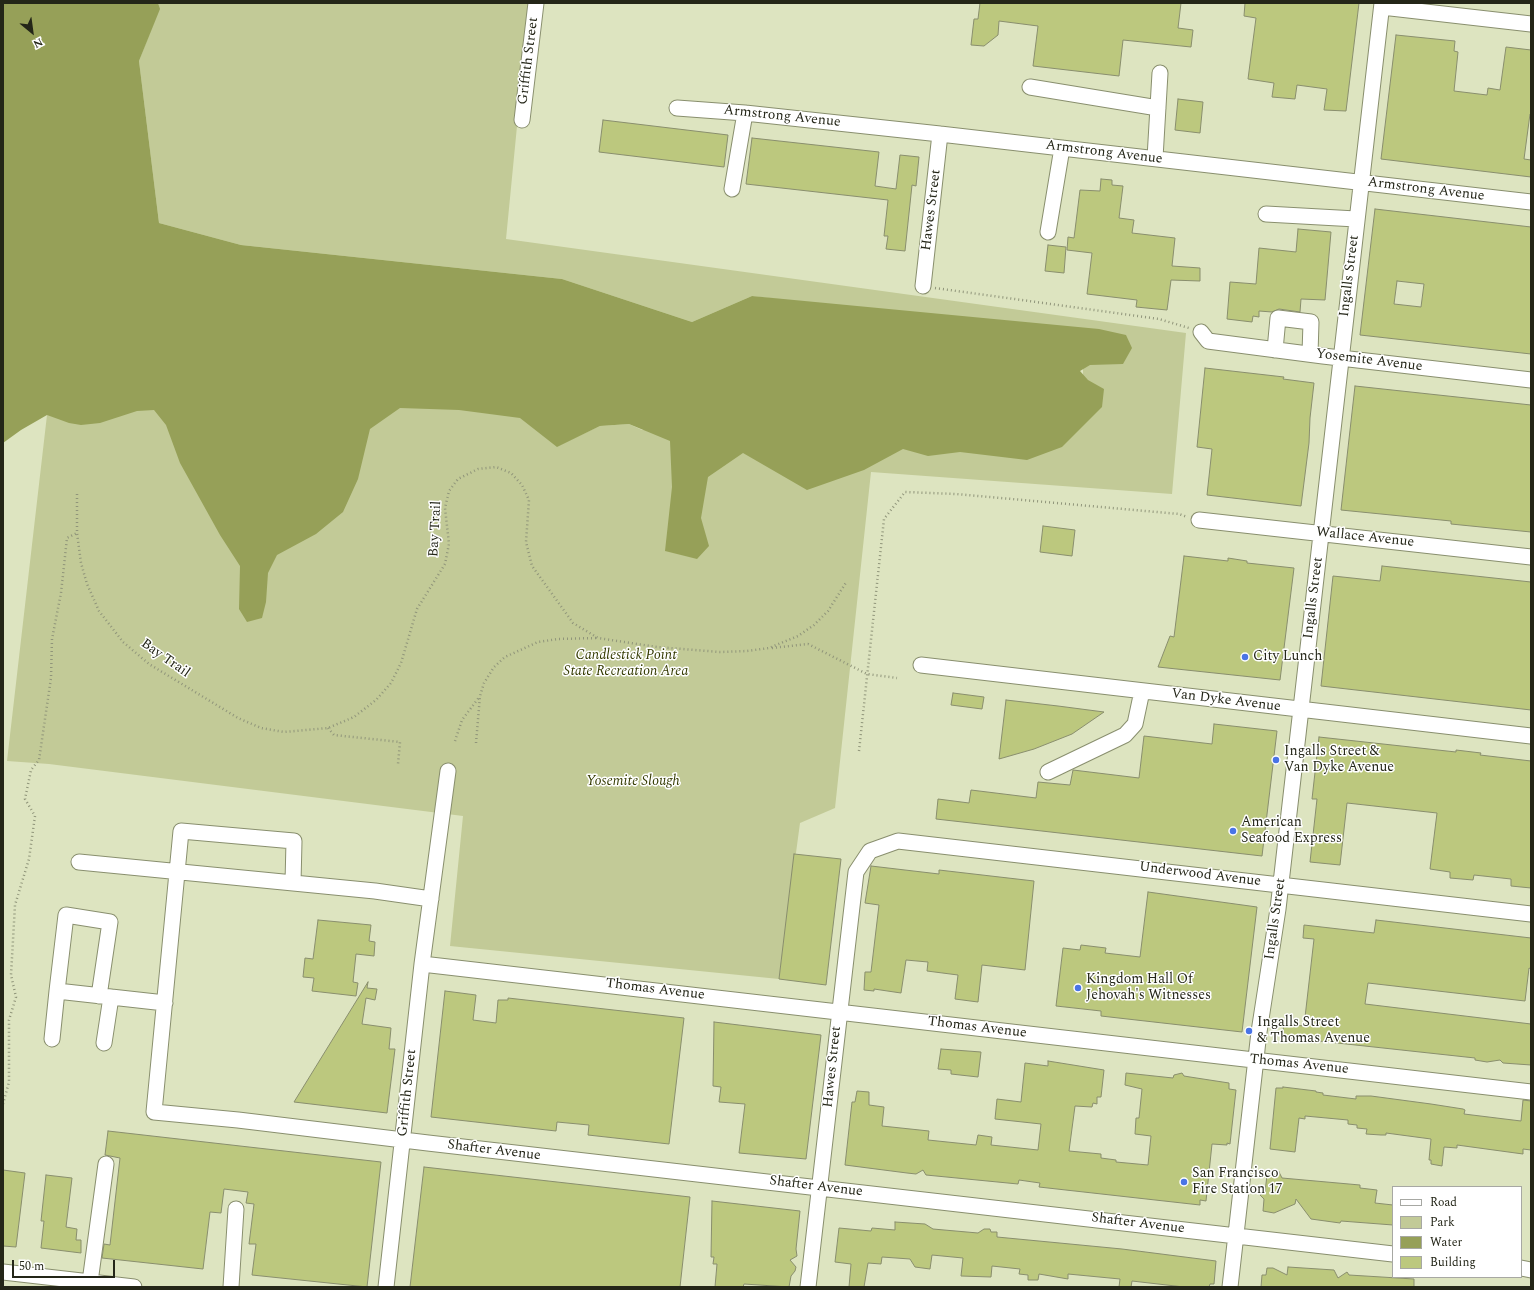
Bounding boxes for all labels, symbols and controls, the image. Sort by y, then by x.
north arrow [12,12,52,52]
street label: Griffith Street [515,16,543,106]
text: N [30,33,46,53]
street label: Armstrong Avenue [723,102,841,132]
street label: Armstrong Avenue [1045,137,1163,169]
street label: Hawes Street [919,168,945,252]
street label: Armstrong Avenue [1367,174,1485,206]
street label: Ingalls Street [1337,234,1363,318]
street label: Yosemite Avenue [1315,346,1423,376]
street label: Bay Trail [426,500,446,558]
street label: Wallace Avenue [1315,524,1415,552]
street label: Ingalls Street [1301,556,1327,640]
street label: Bay Trail [137,636,193,682]
park label: Candlestick Point State Recreation Area [564,648,688,680]
place label: City Lunch [1253,649,1322,665]
marker: City Lunch [1240,652,1250,662]
street label: Van Dyke Avenue [1170,686,1282,716]
place label: Ingalls Street & Van Dyke Avenue [1284,744,1394,776]
marker: Ingalls Street & Van Dyke Avenue [1271,755,1281,765]
park label: Yosemite Slough [586,774,680,790]
place label: American Seafood Express [1241,815,1342,848]
marker: American Seafood Express [1228,826,1238,836]
street label: Underwood Avenue [1138,859,1262,891]
street label: Ingalls Street [1262,877,1290,961]
place label: Kingdom Hall Of Jehovah's Witnesses [1086,972,1211,1004]
street label: Thomas Avenue [604,976,706,1004]
marker: Kingdom Hall Of Jehovah's Witnesses [1073,983,1083,993]
street label: Thomas Avenue [926,1014,1028,1042]
place label: Ingalls Street & Thomas Avenue [1257,1015,1370,1048]
street label: Hawes Street [820,1025,846,1109]
marker: Ingalls Street & Thomas Avenue [1244,1026,1254,1036]
street label: Griffith Street [395,1048,421,1138]
street label: Thomas Avenue [1249,1051,1349,1079]
street label: Shafter Avenue [446,1137,542,1165]
place label: San Francisco Fire Station 17 [1192,1166,1283,1198]
street label: Shafter Avenue [768,1173,864,1201]
marker: San Francisco Fire Station 17 [1179,1177,1189,1187]
legend [1392,1186,1522,1278]
text: Road [1430,1193,1457,1212]
street label: Shafter Avenue [1090,1210,1186,1238]
text: Park [1430,1213,1455,1232]
text: Water [1430,1233,1462,1252]
scale bar [14,1252,117,1278]
text: Building [1430,1253,1476,1272]
text: 50 m [19,1257,44,1276]

